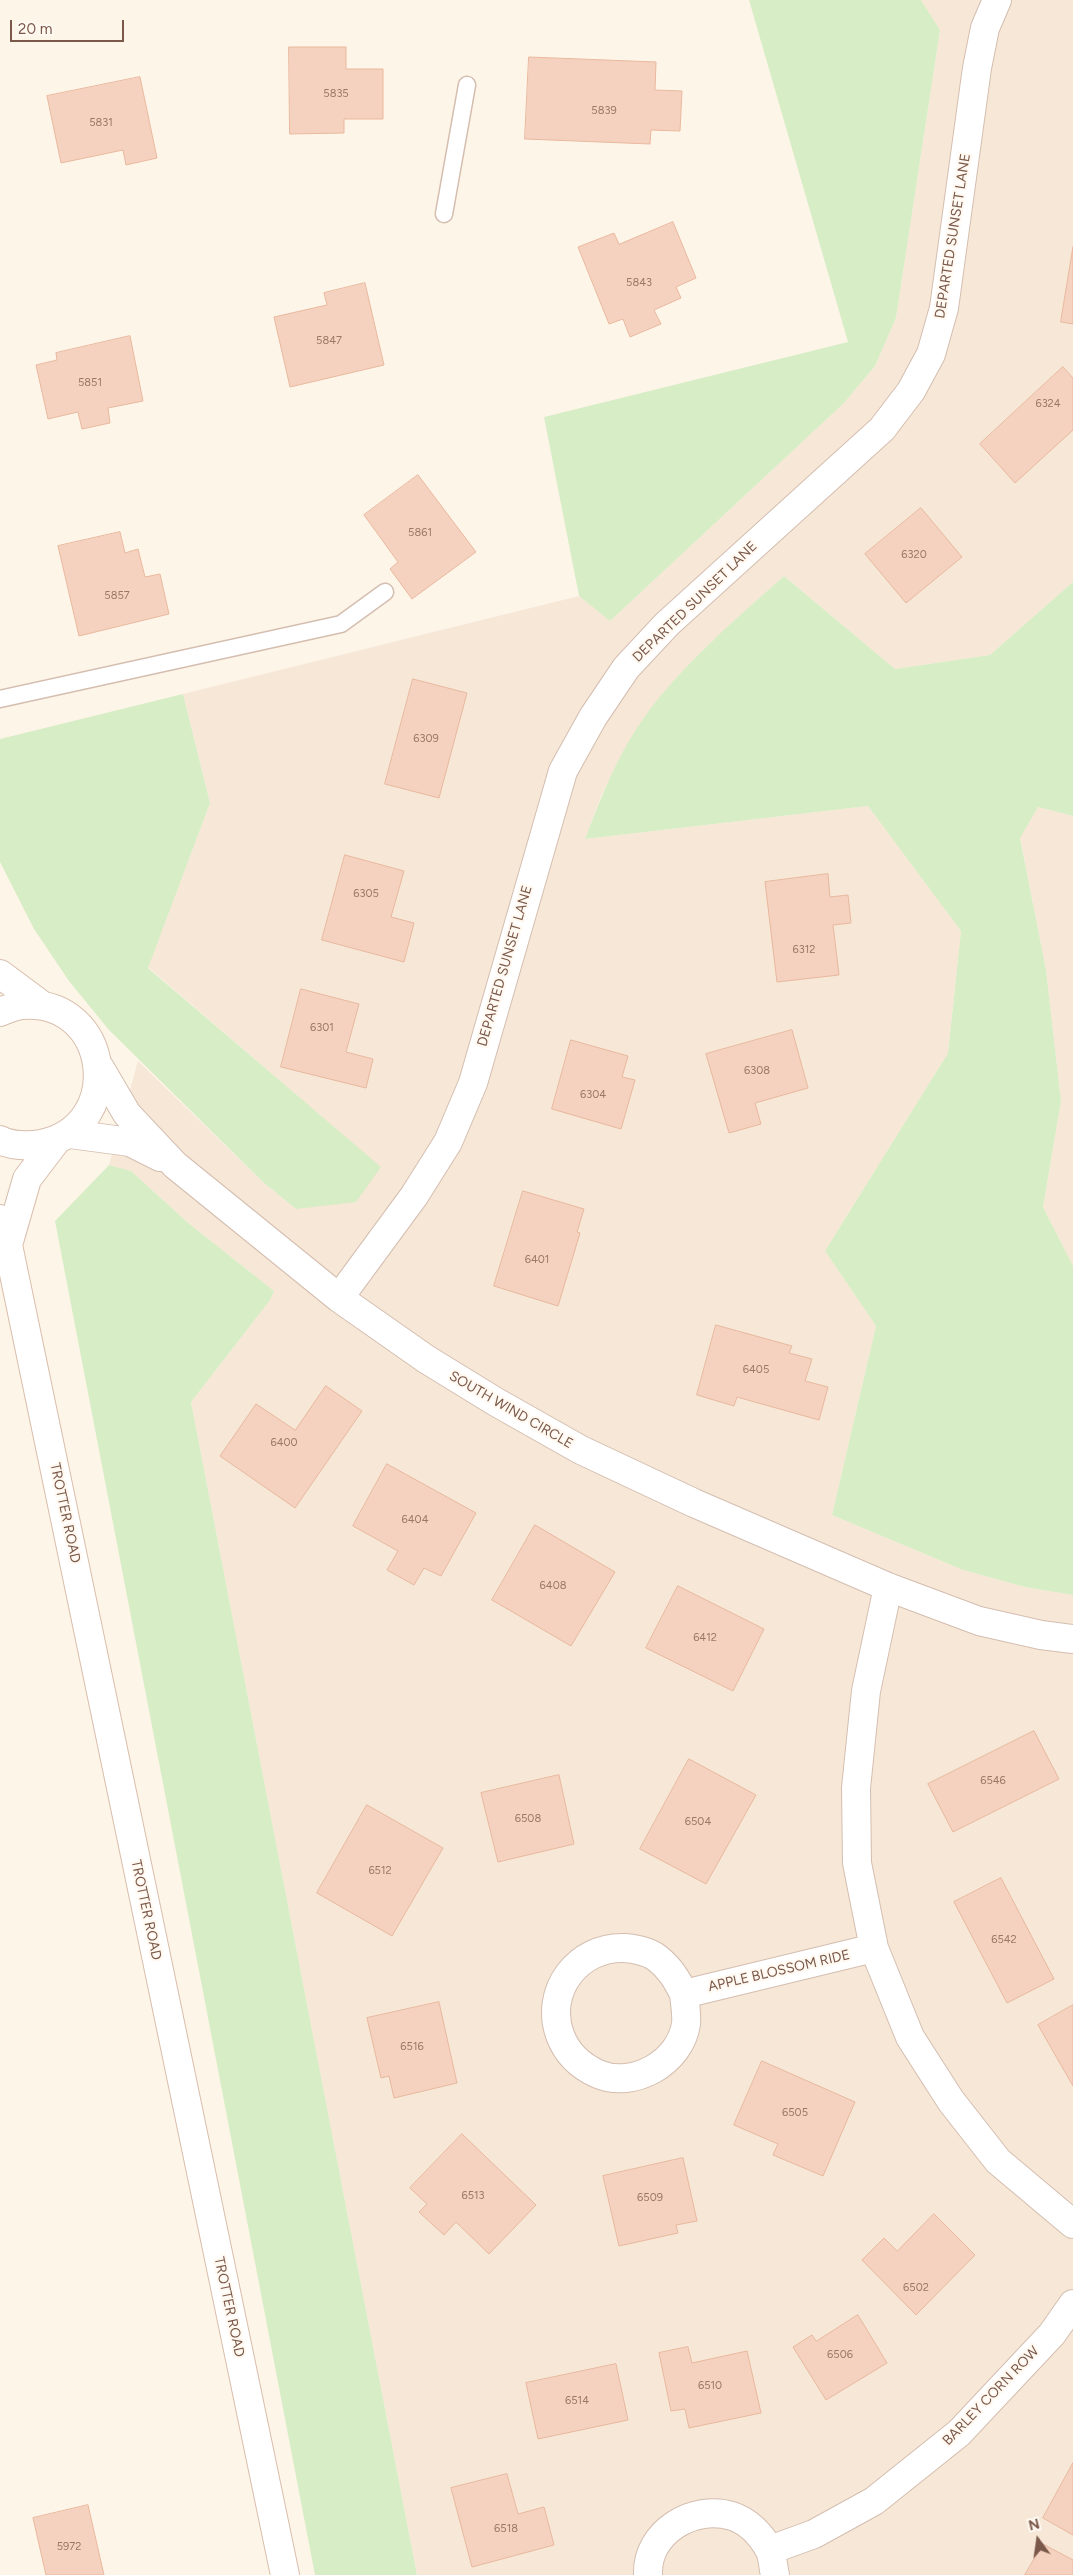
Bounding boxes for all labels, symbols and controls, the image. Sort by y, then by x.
scale bar [12,10,126,42]
text: 20 m [18,20,52,38]
house number: 5835 [323,87,349,101]
house number: 5839 [591,104,617,118]
house number: 5831 [89,116,113,130]
street label: DEPARTED SUNSET LANE [932,152,974,320]
house number: 5843 [626,276,652,290]
house number: 5847 [316,334,342,348]
house number: 5851 [78,376,102,390]
house number: 6324 [1035,397,1061,411]
house number: 5861 [408,526,432,540]
street label: DEPARTED SUNSET LANE [629,538,761,666]
house number: 6320 [901,548,927,562]
house number: 5857 [104,589,130,603]
house number: 6309 [413,732,439,746]
street label: DEPARTED SUNSET LANE [474,884,536,1048]
house number: 6305 [353,887,379,901]
house number: 6312 [793,943,815,957]
house number: 6301 [310,1021,334,1035]
house number: 6308 [744,1064,770,1078]
house number: 6304 [580,1088,606,1102]
house number: 6401 [525,1253,549,1267]
house number: 6405 [743,1363,769,1377]
street label: SOUTH WIND CIRCLE [446,1368,576,1452]
house number: 6400 [270,1436,298,1450]
street label: TROTTER ROAD [46,1461,84,1565]
house number: 6404 [402,1513,428,1527]
house number: 6408 [540,1579,566,1593]
house number: 6412 [693,1631,717,1645]
house number: 6546 [980,1774,1006,1788]
house number: 6508 [515,1812,541,1826]
house number: 6504 [685,1815,711,1829]
street label: TROTTER ROAD [127,1858,165,1962]
house number: 6512 [368,1864,392,1878]
house number: 6542 [991,1933,1017,1947]
street label: APPLE BLOSSOM RIDE [706,1947,852,1995]
house number: 6516 [400,2040,424,2054]
house number: 6505 [782,2106,808,2120]
house number: 6513 [461,2189,485,2203]
house number: 6509 [637,2191,663,2205]
street label: TROTTER ROAD [210,2255,248,2359]
house number: 6502 [903,2281,929,2295]
street label: BARLEY CORN ROW [939,2343,1043,2449]
house number: 6506 [827,2348,853,2362]
house number: 6510 [698,2379,722,2393]
house number: 6514 [565,2394,589,2408]
north arrow [1013,2515,1063,2565]
text: N [1027,2515,1042,2535]
house number: 6518 [494,2522,518,2536]
house number: 5972 [57,2540,81,2554]

